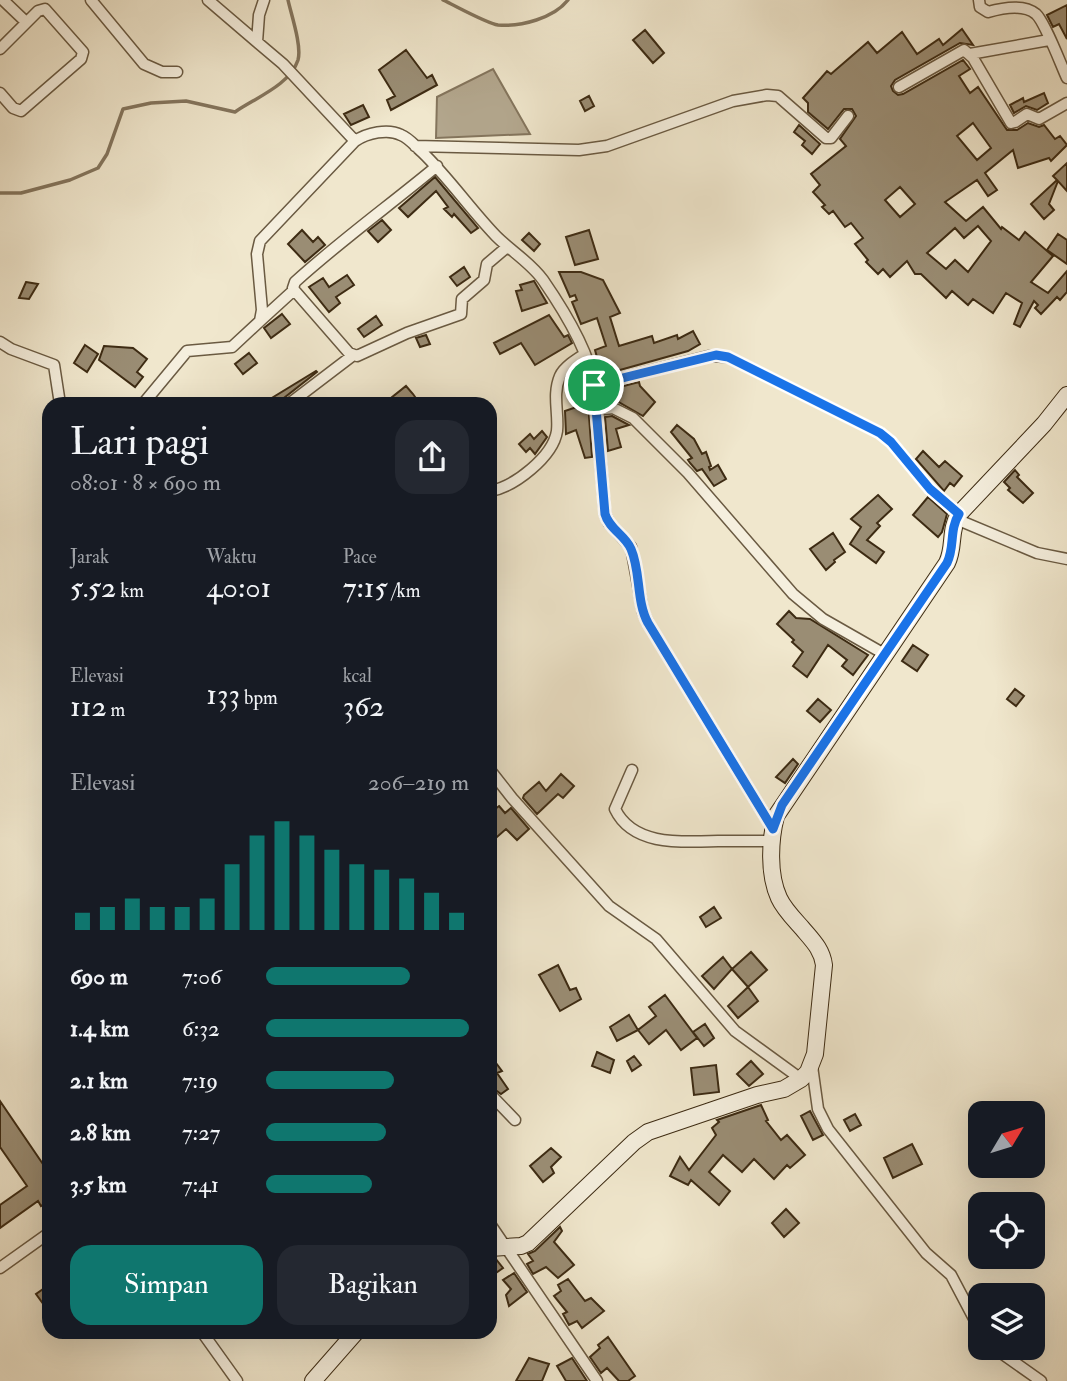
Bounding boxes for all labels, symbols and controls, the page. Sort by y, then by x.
pin [564,355,624,415]
icon: arrive [575,366,613,404]
text: Lari pagi [70,418,209,466]
button: share [395,420,469,494]
text: 08:01 · 8 × 690 m [70,468,221,497]
text: Jarak [70,545,109,569]
text: Waktu [206,545,257,569]
text: Pace [343,545,377,569]
text: 5.52 [70,569,116,606]
text: 40:01 [206,569,271,606]
text: 7:15 [343,569,388,606]
text: km [116,579,144,603]
text: /km [388,579,420,603]
text: Elevasi [70,664,124,688]
text: kcal [343,664,372,688]
text: 133 [206,676,240,713]
text: bpm [240,686,278,710]
text: 112 [70,688,107,725]
text: 362 [343,688,385,725]
text: m [107,698,125,722]
text: Elevasi [70,768,135,797]
text: 206–219 m [368,768,469,797]
text: 690 m [70,962,128,991]
text: 7:06 [182,962,222,991]
text: 1.4 km [70,1014,129,1043]
text: 6:32 [182,1014,220,1043]
text: 2.1 km [70,1066,128,1095]
text: 7:19 [182,1066,218,1095]
north arrow [968,1101,1045,1178]
map controls [968,1101,1045,1360]
text: 2.8 km [70,1118,131,1147]
text: 7:27 [182,1118,220,1147]
text: 3.5 km [70,1170,127,1199]
text: 7:41 [182,1170,219,1199]
button: locate [968,1192,1045,1269]
button: Simpan [70,1245,263,1325]
button: Bagikan [277,1245,469,1325]
button: layers [968,1283,1045,1360]

